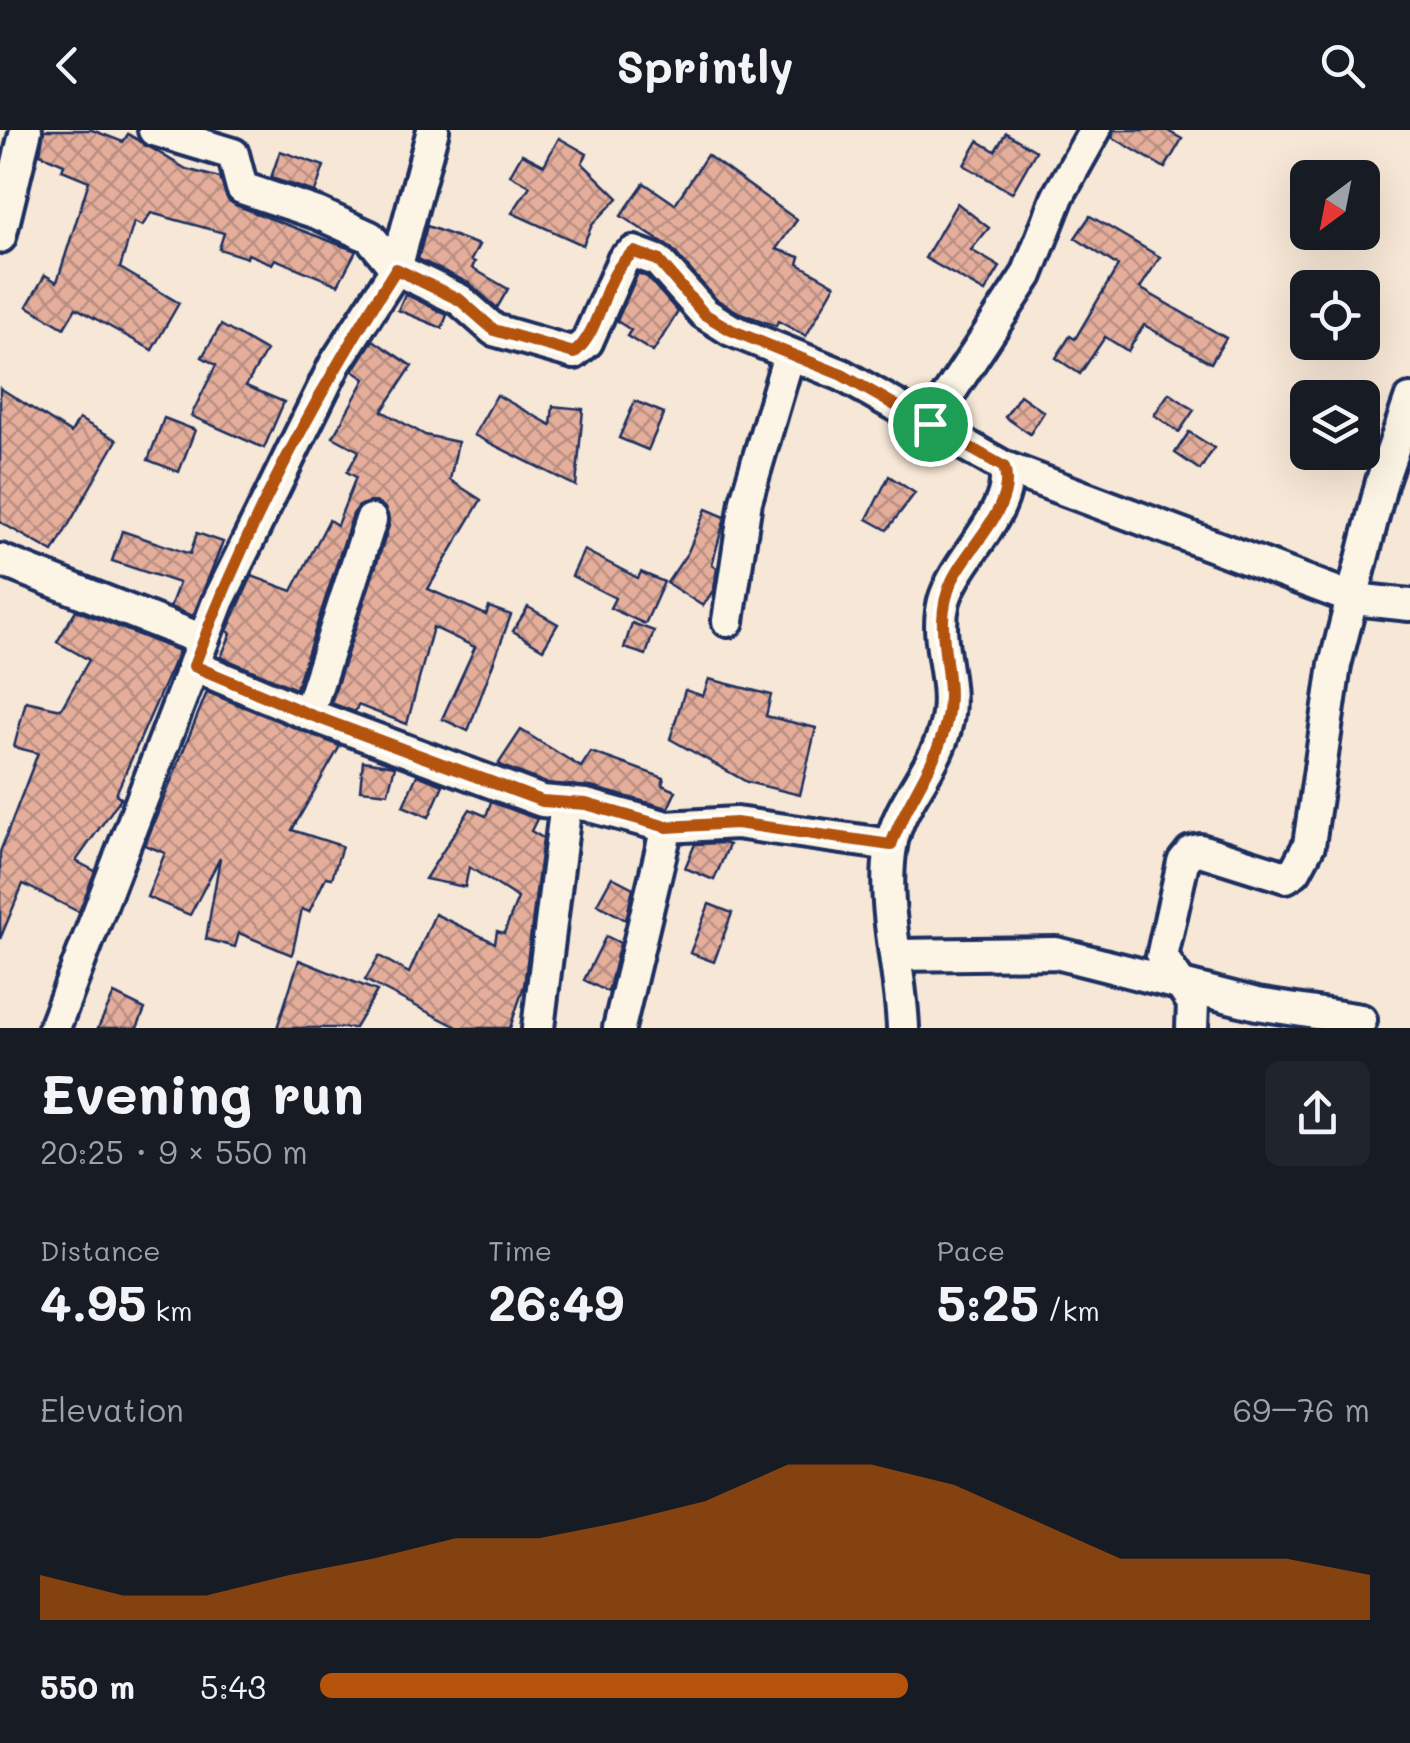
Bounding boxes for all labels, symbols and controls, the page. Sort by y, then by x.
text: Sprintly [616,36,794,94]
icon: back [40,38,95,93]
icon: search [1315,38,1370,93]
north arrow [1290,160,1380,250]
map controls [1290,160,1380,470]
button: locate [1290,270,1380,360]
button: layers [1290,380,1380,470]
pin [888,382,973,467]
icon: arrive [903,397,958,452]
text: Evening run [40,1056,364,1128]
button: share [1265,1061,1370,1166]
text: 20:25 · 9 × 550 m [40,1130,308,1172]
text: Distance [40,1232,161,1268]
text: Time [488,1232,552,1268]
text: Pace [937,1232,1005,1268]
text: 4.95 [40,1268,146,1334]
text: 26:49 [488,1268,624,1334]
text: 5:25 [937,1268,1039,1334]
text: km [146,1292,193,1328]
text: /km [1039,1292,1100,1328]
text: Elevation [40,1388,184,1430]
text: 69–76 m [1233,1388,1370,1430]
text: 550 m [40,1665,135,1707]
text: 5:43 [200,1665,266,1707]

